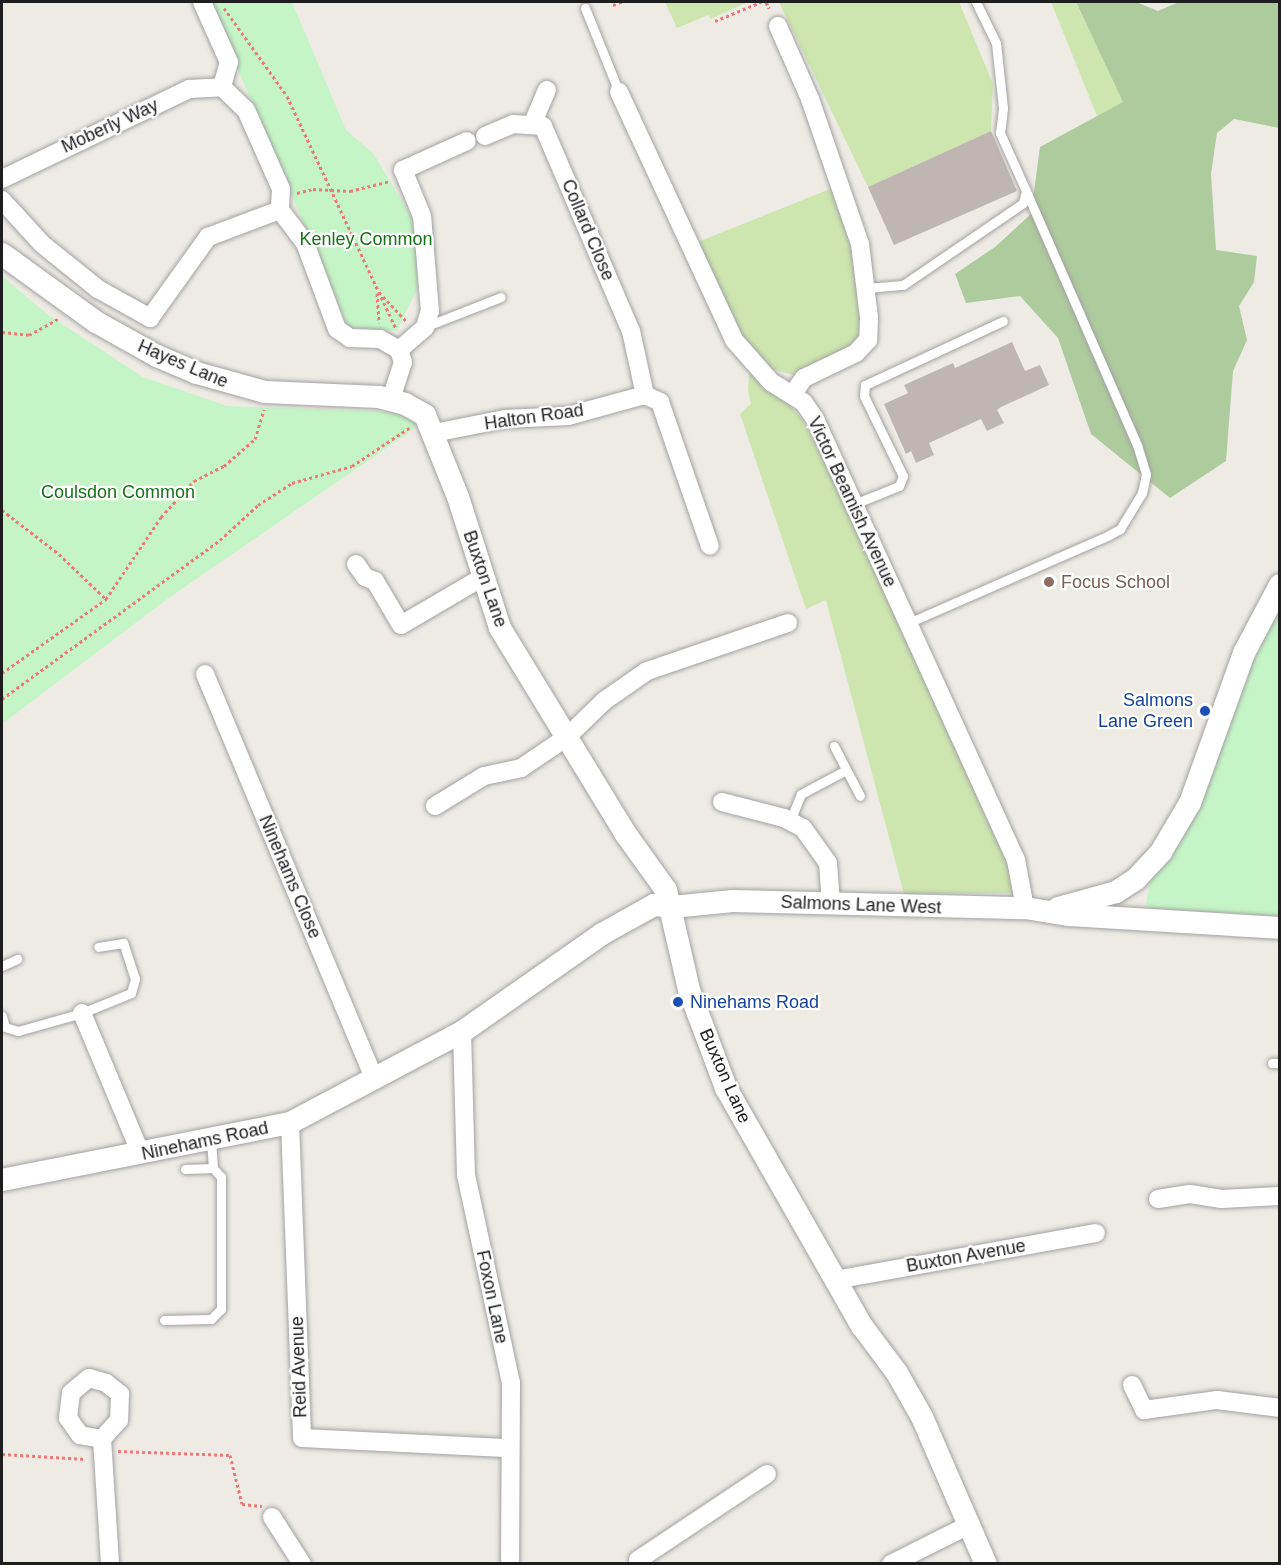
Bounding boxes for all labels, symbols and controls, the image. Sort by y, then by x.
street label: Moberly Way [58,94,162,158]
street label: Collard Close [557,176,619,284]
park label: Kenley Common [299,228,433,250]
street label: Hayes Lane [135,335,231,393]
street label: Halton Road [483,399,585,435]
street label: Victor Beamish Avenue [803,413,901,591]
park label: Coulsdon Common [41,481,195,503]
street label: Buxton Lane [458,528,512,630]
place label: Focus School [1061,571,1170,593]
marker: Focus School [1042,575,1056,589]
place label: Salmons Lane Green [1098,690,1193,732]
marker: Salmons Lane Green [1198,704,1212,718]
street label: Ninehams Close [254,812,326,942]
street label: Salmons Lane West [780,891,942,919]
place label: Ninehams Road [690,991,819,1013]
marker: Ninehams Road [671,995,685,1009]
street label: Buxton Lane [695,1025,755,1127]
street label: Ninehams Road [140,1117,270,1165]
street label: Buxton Avenue [904,1235,1028,1277]
street label: Foxon Lane [472,1248,512,1346]
street label: Reid Avenue [286,1315,312,1419]

